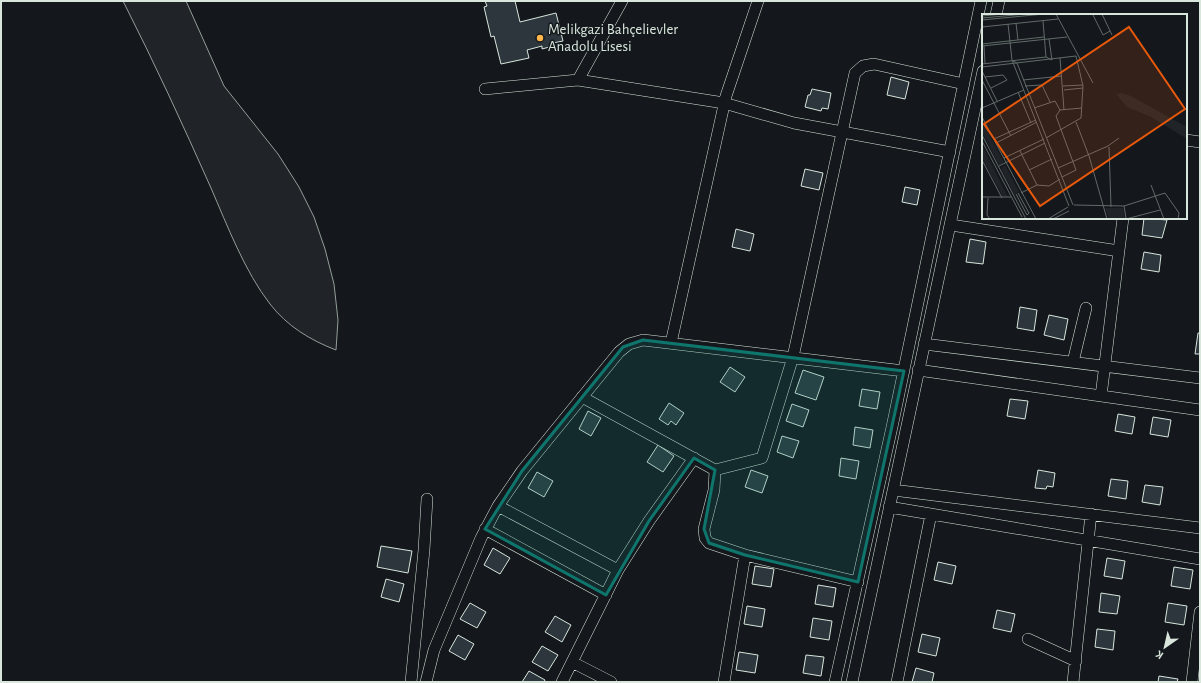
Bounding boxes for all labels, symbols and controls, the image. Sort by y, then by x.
inset map [982,14,1187,219]
place label: Melikgazi Bahçelievler Anadolu Lisesi [548,22,678,54]
marker: Melikgazi Bahçelievler Anadolu Lisesi [535,33,545,43]
north arrow [1145,627,1185,667]
text: K [1153,648,1165,661]

